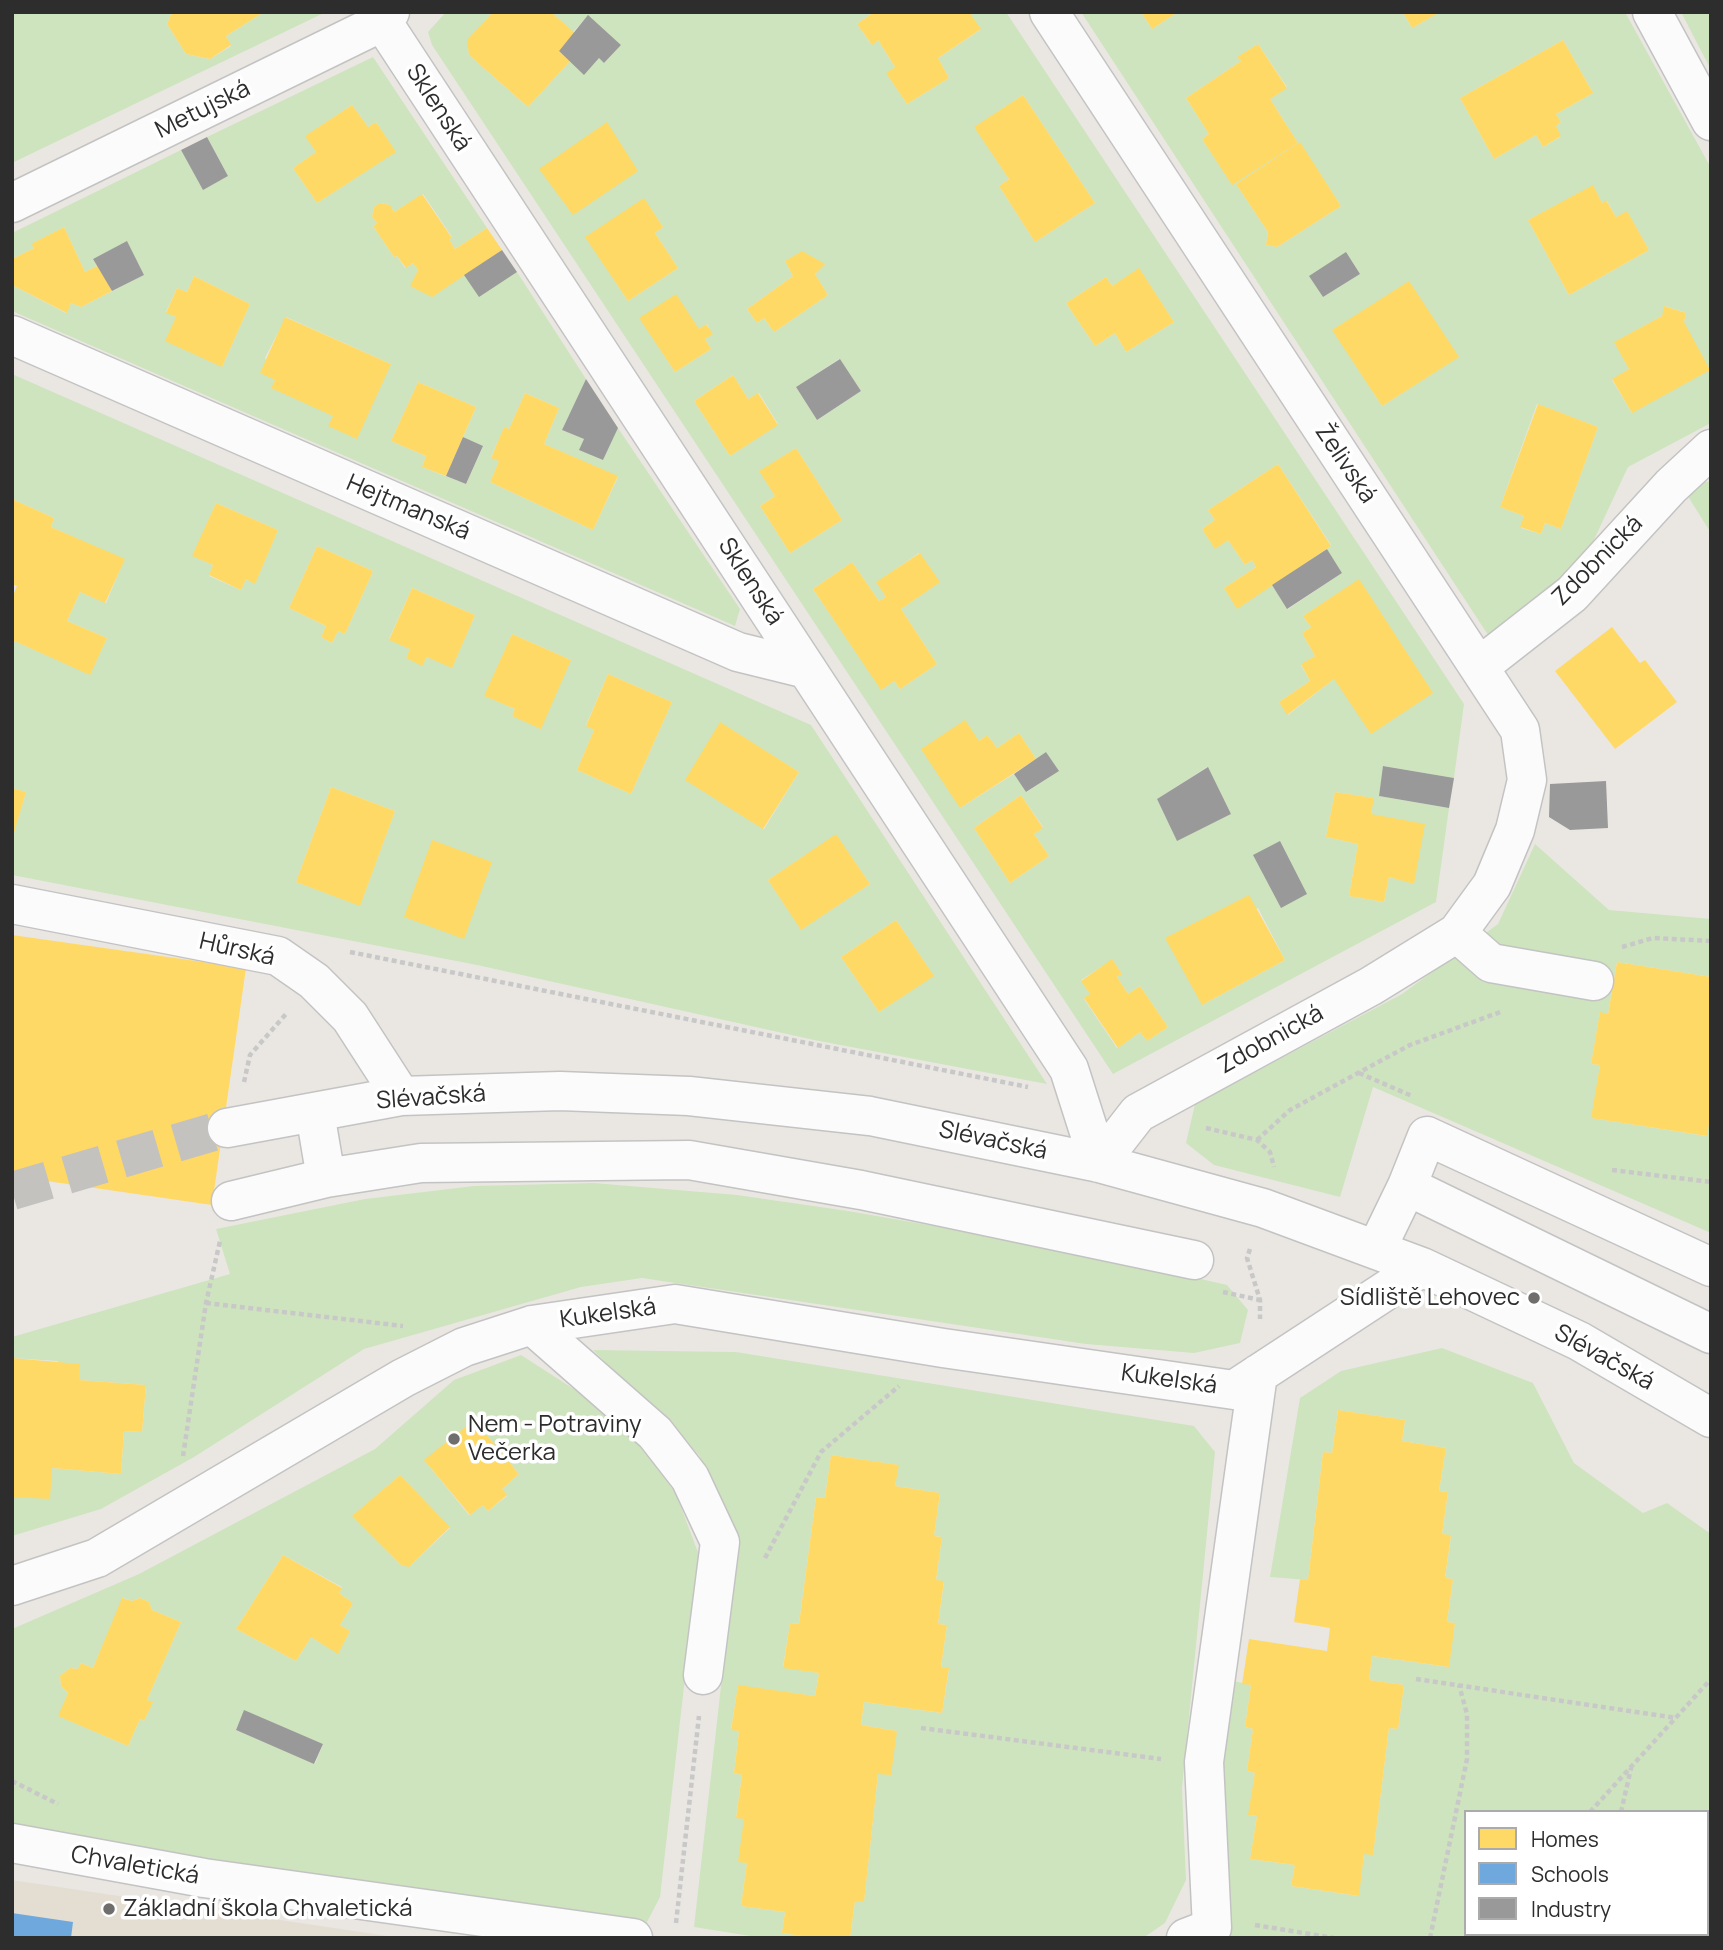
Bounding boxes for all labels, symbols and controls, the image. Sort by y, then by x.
street label: Sklenská [399,59,477,157]
street label: Metujská [151,75,255,145]
street label: Želivská [1308,419,1382,509]
street label: Hejtmanská [342,469,474,547]
street label: Zdobnická [1547,510,1649,612]
street label: Sklenská [711,533,789,631]
street label: Hůrská [196,927,278,973]
street label: Zdobnická [1213,999,1329,1081]
street label: Slévačská [375,1080,487,1116]
street label: Slévačská [936,1115,1050,1167]
place label: Sídliště Lehovec [1340,1284,1520,1312]
marker: Sídliště Lehovec [1526,1290,1542,1306]
street label: Kukelská [558,1293,658,1335]
street label: Slévačská [1549,1319,1659,1397]
street label: Kukelská [1119,1359,1219,1401]
place label: Nem - Potraviny Večerka [468,1411,642,1467]
marker: Nem - Potraviny Večerka [446,1431,462,1447]
legend [1464,1810,1709,1936]
text: Homes [1531,1825,1599,1853]
street label: Chvaletická [69,1841,201,1891]
text: Schools [1531,1860,1609,1888]
place label: Základní škola Chvaletická [123,1895,413,1923]
text: Industry [1531,1895,1611,1923]
marker: Základní škola Chvaletická [101,1901,117,1917]

